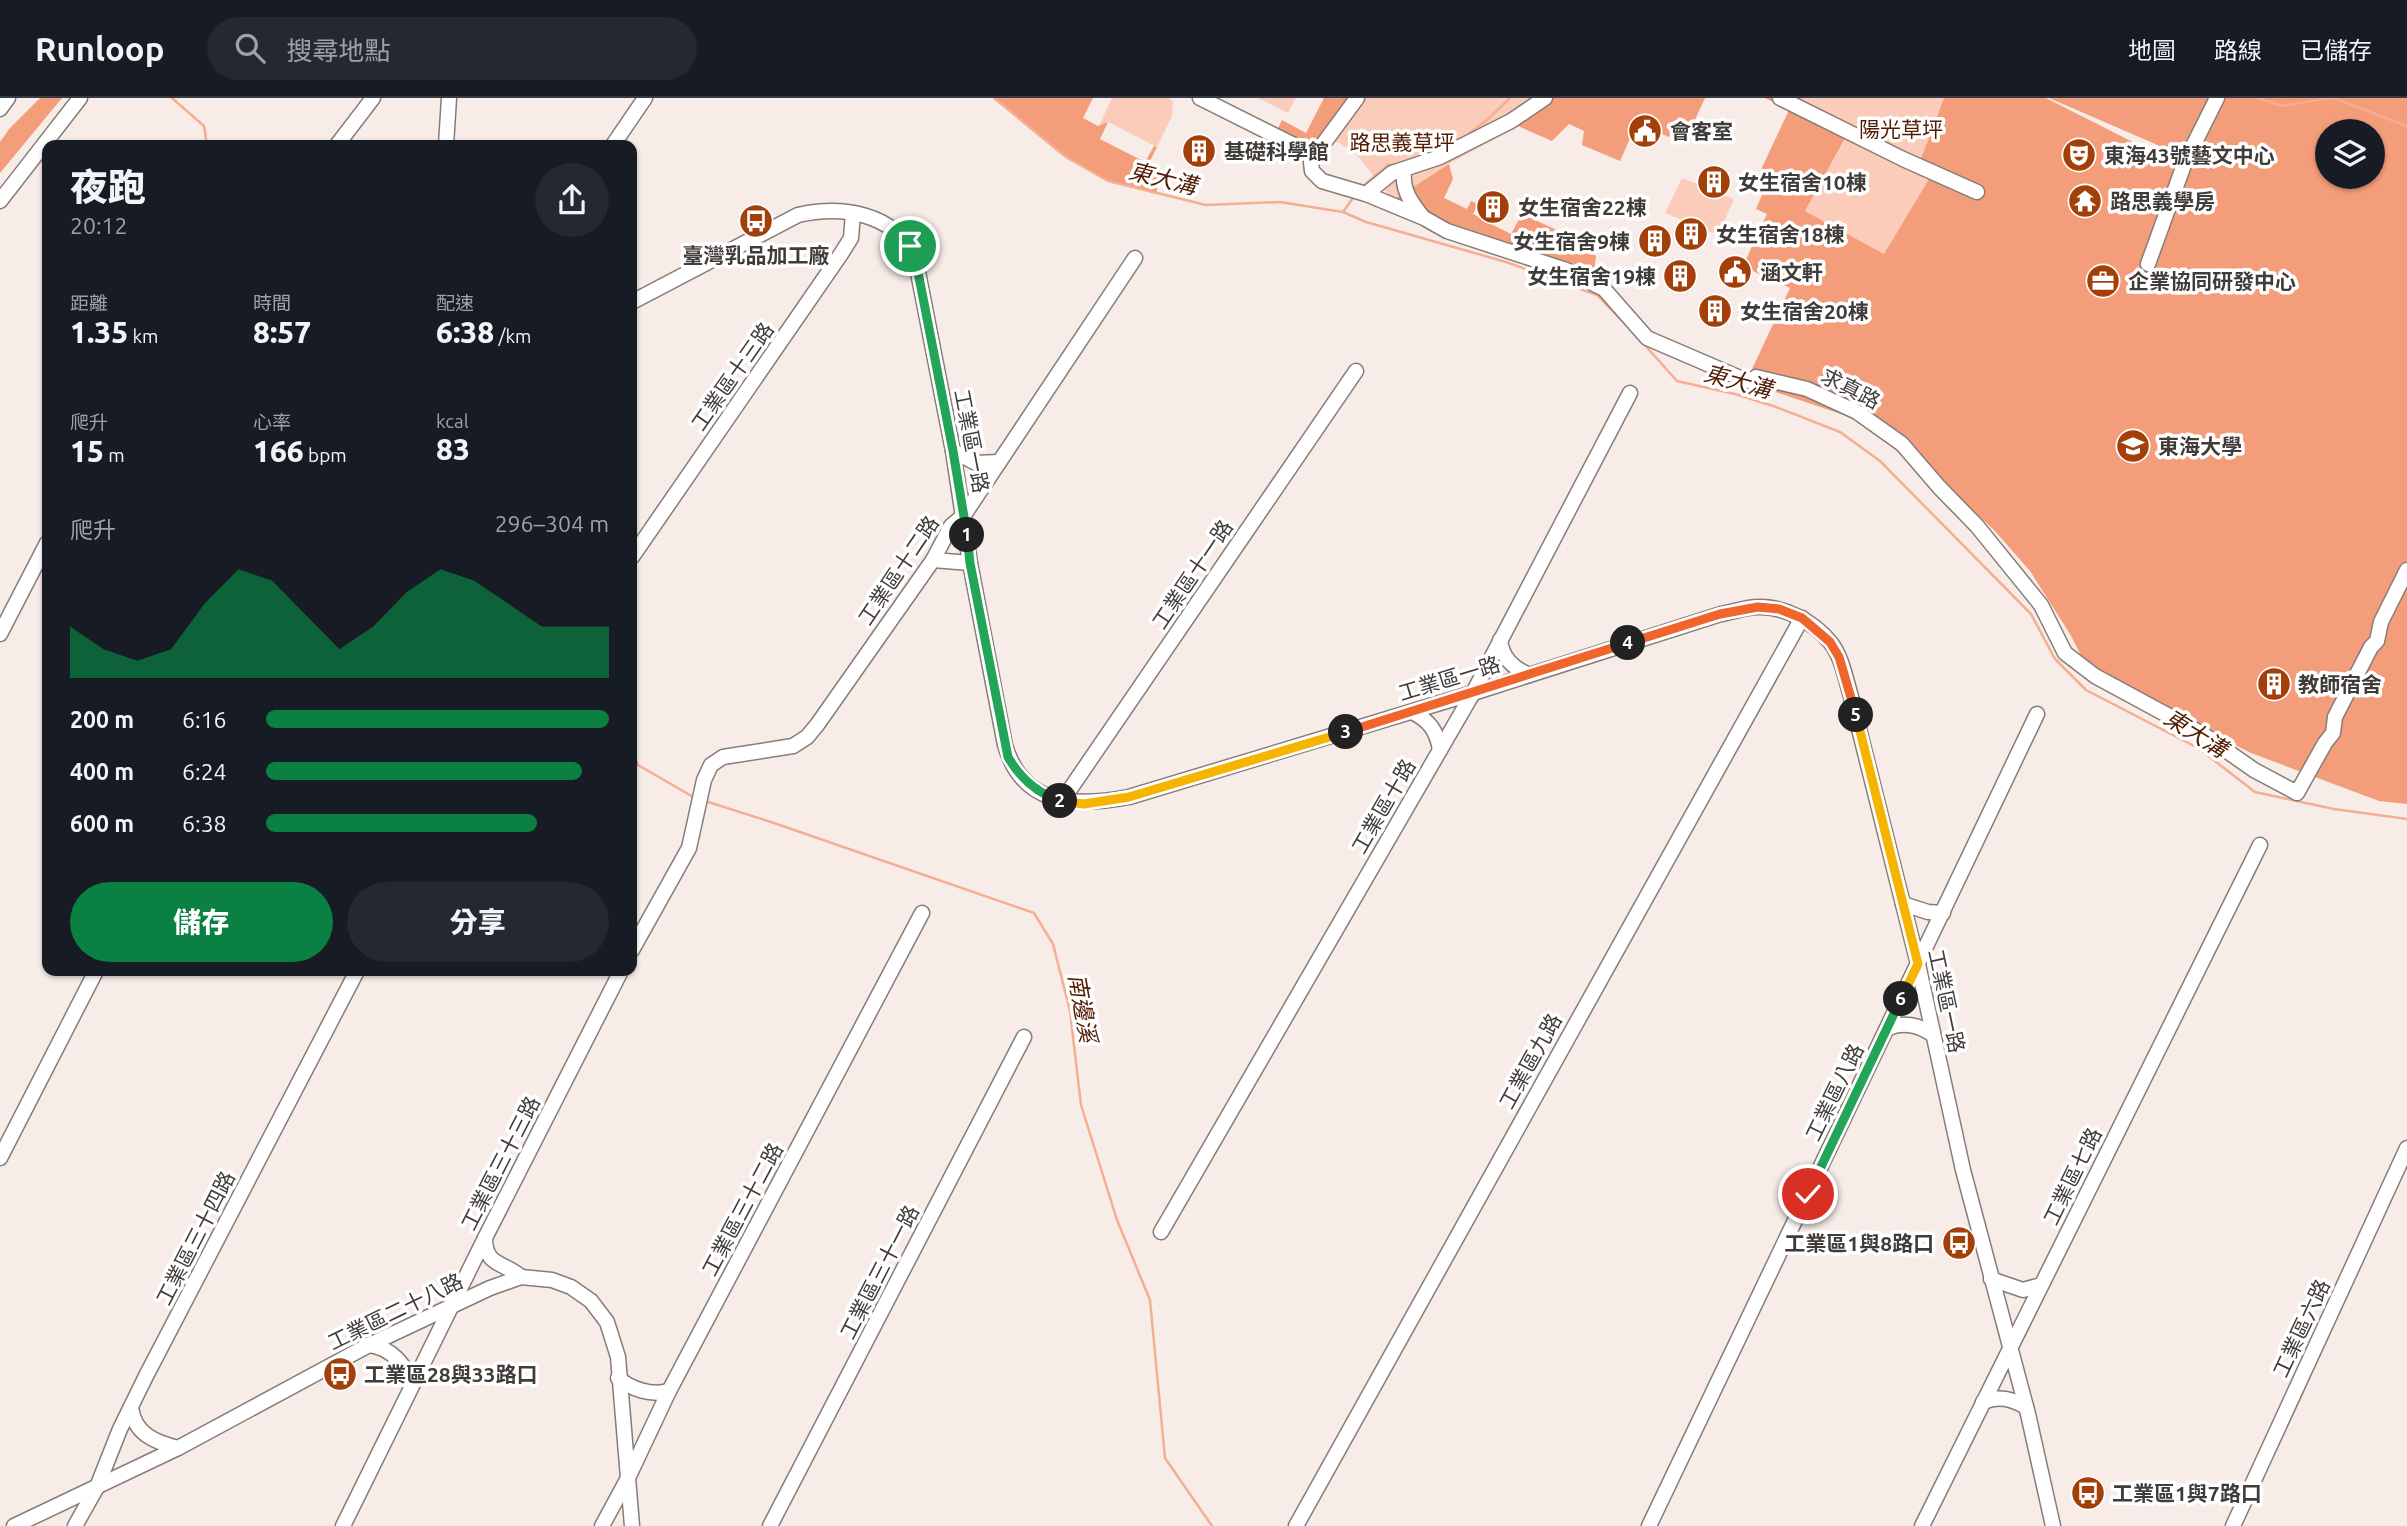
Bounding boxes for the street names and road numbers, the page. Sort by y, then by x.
street label: 工業區十三路 [686,318,778,434]
street label: 求真路 [1817,363,1885,413]
street label: 工業區一路 [950,387,994,495]
street label: 工業區十二路 [853,511,943,629]
street label: 工業區十一路 [1147,515,1237,633]
street label: 工業區一路 [1395,651,1503,705]
street label: 工業區十路 [1346,755,1420,857]
street label: 工業區一路 [1924,947,1970,1055]
street label: 工業區九路 [1494,1009,1566,1113]
street label: 工業區八路 [1800,1040,1868,1144]
street label: 工業區三十三路 [456,1092,544,1234]
street label: 工業區七路 [2038,1124,2106,1228]
street label: 工業區三十二路 [697,1138,787,1280]
street label: 工業區三十四路 [151,1167,239,1309]
street label: 工業區三十一路 [835,1201,923,1343]
street label: 工業區二十八路 [324,1268,466,1354]
street label: 工業區六路 [2268,1275,2334,1381]

